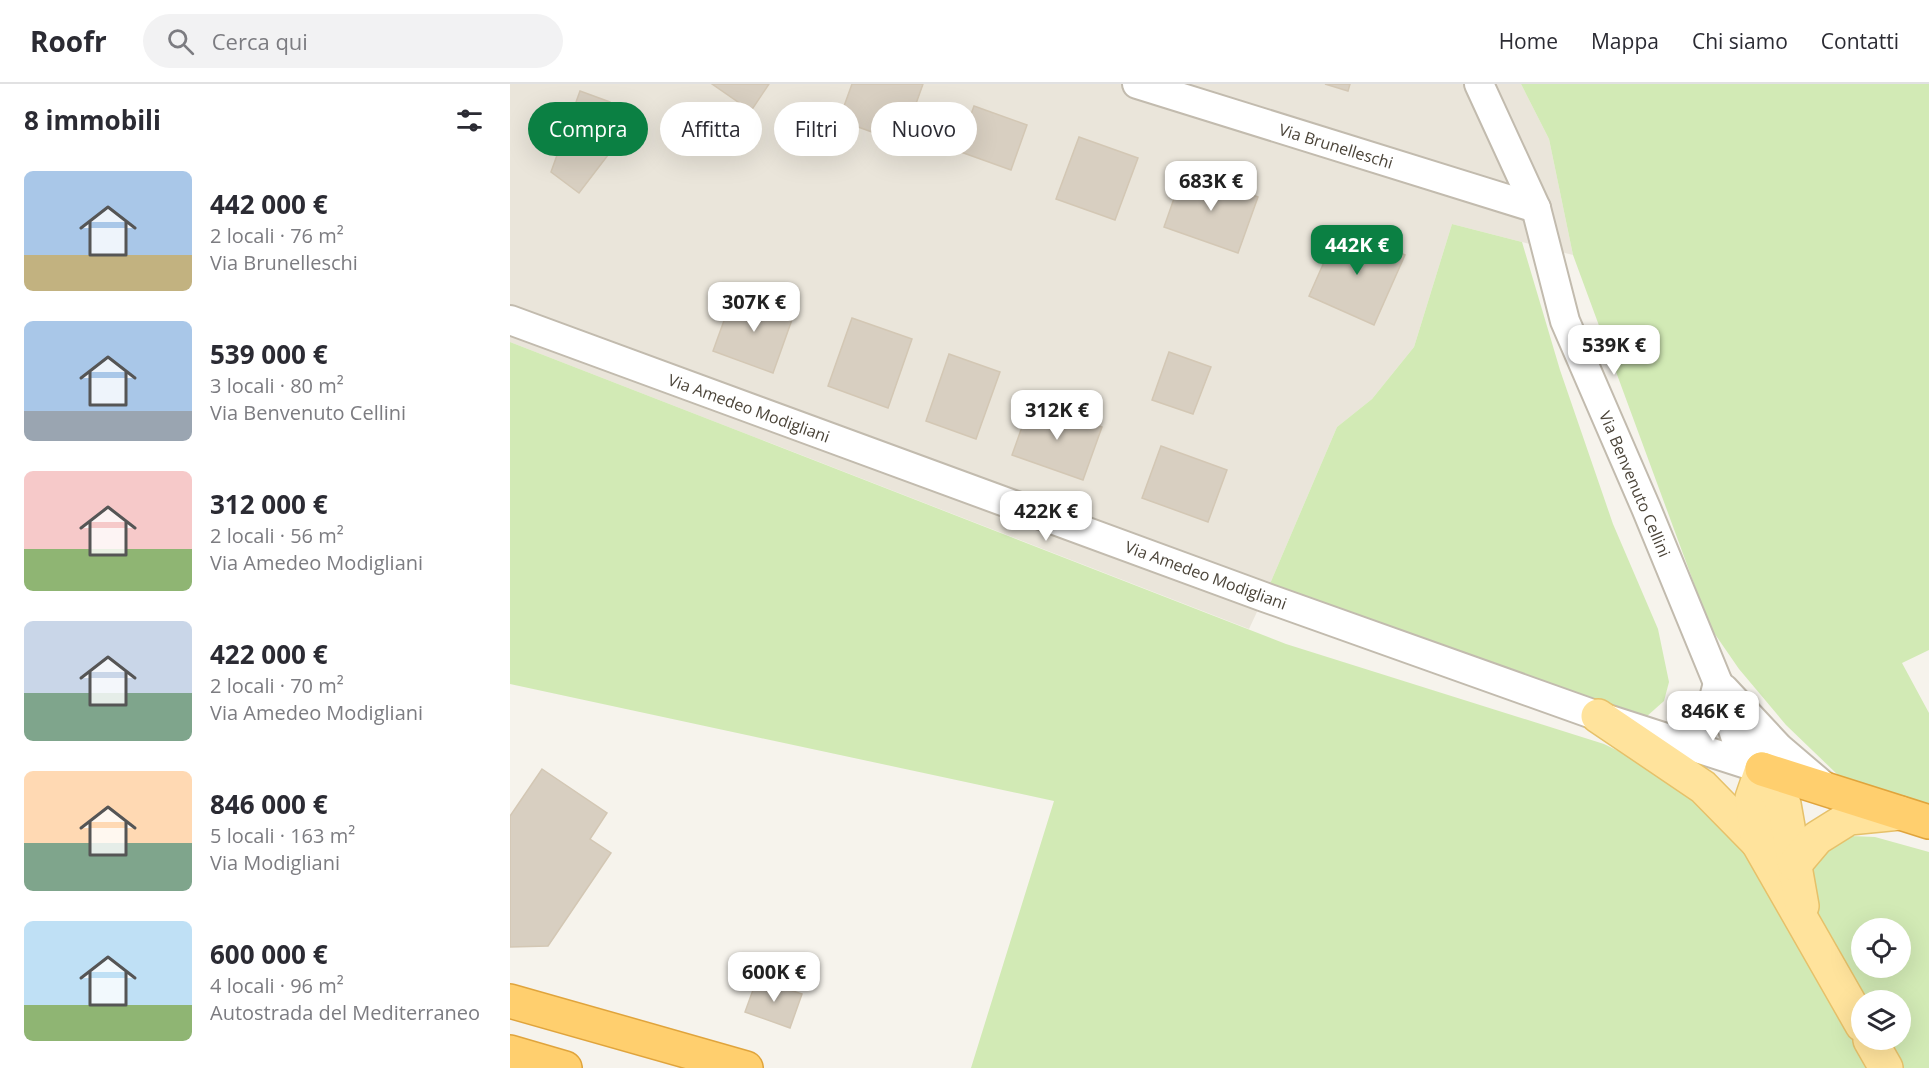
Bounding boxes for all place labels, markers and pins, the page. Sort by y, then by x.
pin: 683K € [1162,161,1260,212]
pin: 442K € [1308,225,1406,276]
pin: 307K € [705,282,803,333]
pin: 539K € [1565,325,1663,376]
pin: 312K € [1008,390,1106,441]
pin: 422K € [997,491,1095,542]
pin: 846K € [1664,691,1762,742]
pin: 600K € [725,952,823,1003]

